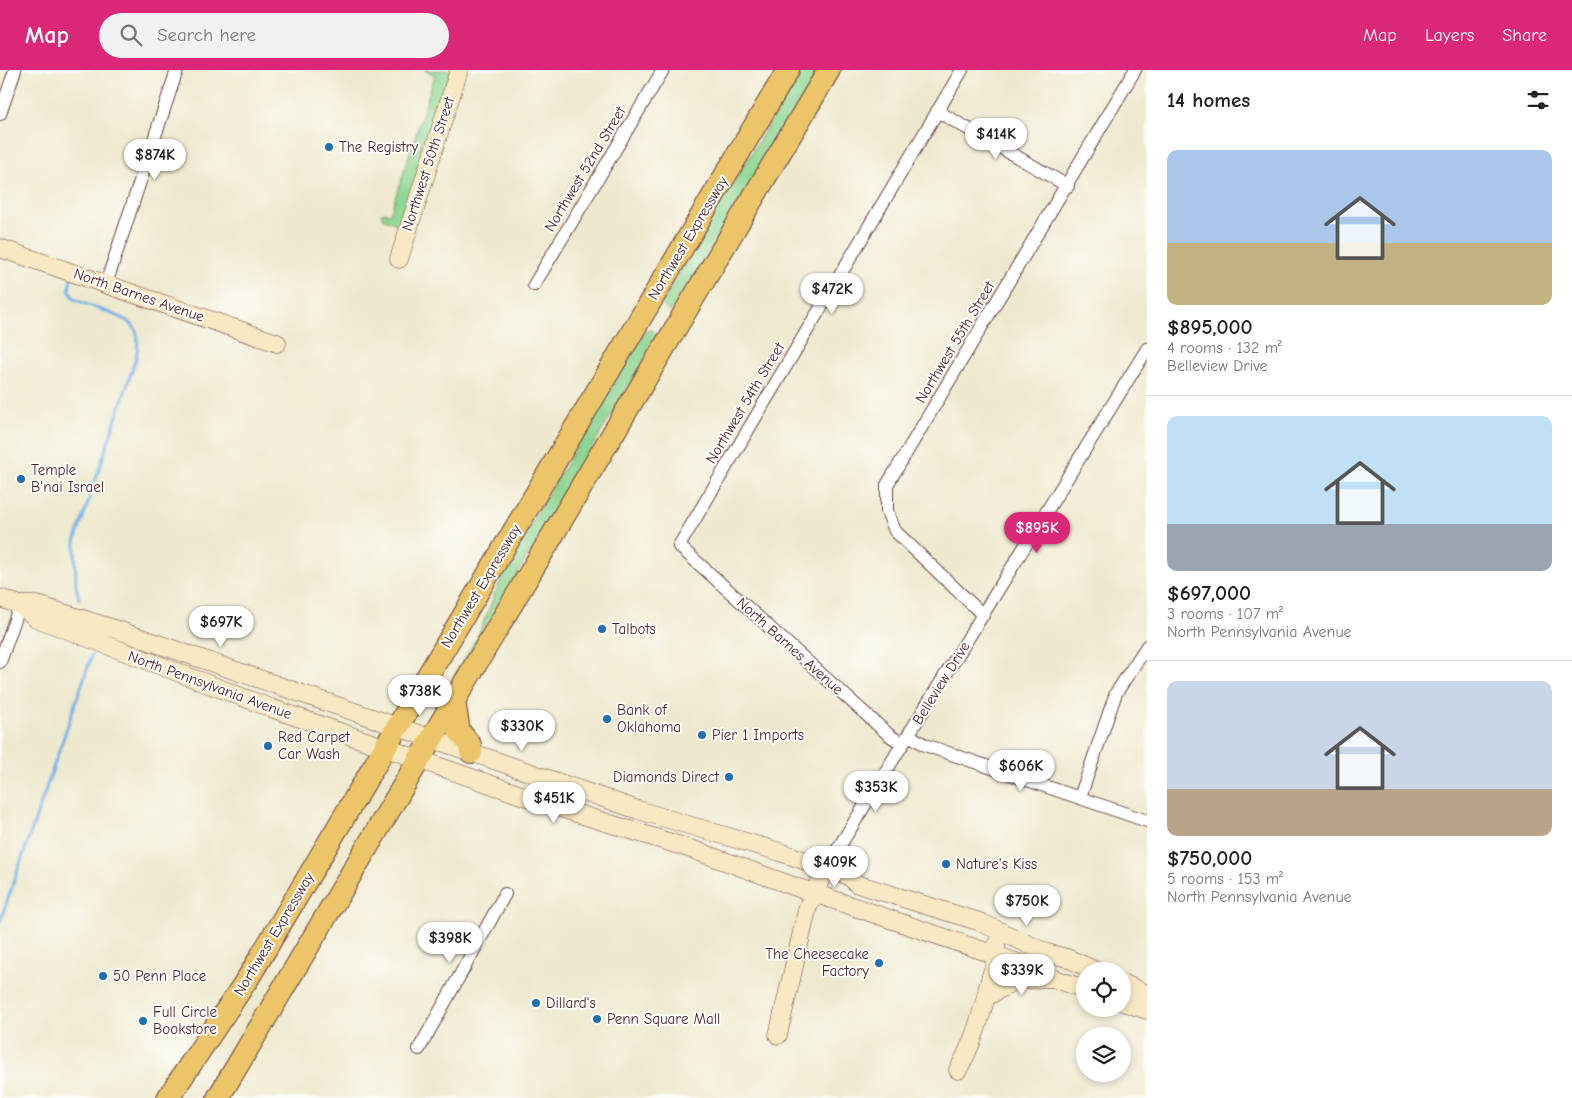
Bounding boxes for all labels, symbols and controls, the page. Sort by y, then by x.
search box [99,13,449,58]
text: Map [25,21,69,49]
icon: search [117,21,145,49]
text: Search here [157,24,256,46]
text: Map [1363,25,1397,46]
text: Layers [1425,25,1474,46]
text: Share [1502,25,1547,46]
icon: filters [1524,86,1552,114]
text: 14 homes [1167,88,1250,112]
street label: Northwest 50th Street [398,94,458,233]
street label: Northwest 52nd Street [541,103,630,235]
pin: $414K [961,118,1031,160]
text: $414K [976,125,1016,143]
pin: $874K [120,138,190,181]
place label: The Registry [339,138,419,156]
marker: The Registry [323,141,335,153]
text: $874K [135,146,175,164]
street label: Northwest Expressway [644,173,732,303]
icon: home [1315,183,1405,273]
street label: North Barnes Avenue [71,264,207,326]
pin: $472K [797,272,867,315]
street label: Northwest 55th Street [911,277,999,406]
text: $472K [811,280,853,298]
text: $895,000 [1167,315,1253,339]
street label: Northwest 54th Street [702,339,789,467]
text: 4 rooms · 132 m² [1167,339,1282,357]
text: Belleview Drive [1167,357,1268,375]
icon: home [1315,448,1405,538]
place label: Temple B'nai Israel [31,461,104,496]
marker: Temple B'nai Israel [15,473,27,485]
pin: $895K [1002,512,1072,554]
text: $895K [1015,519,1059,537]
street label: Northwest Expressway [437,521,525,651]
text: $697,000 [1167,581,1251,605]
street label: North Barnes Avenue [733,594,847,699]
text: 3 rooms · 107 m² [1167,605,1283,623]
pin: $697K [186,606,256,648]
text: $697K [200,613,242,631]
place label: Talbots [612,620,656,638]
marker: Talbots [596,623,608,635]
text: North Pennsylvania Avenue [1167,623,1352,641]
street label: Belleview Drive [908,638,974,728]
street label: North Pennsylvania Avenue [126,647,295,723]
pin: $738K [385,674,455,717]
text: $738K [399,682,441,700]
place label: Bank of Oklahoma [617,701,681,736]
pin: $330K [487,710,557,752]
marker: Bank of Oklahoma [601,713,613,725]
icon: home [1315,713,1405,803]
text: $330K [500,717,544,735]
place label: Pier 1 Imports [712,726,804,744]
place label: Red Carpet Car Wash [278,728,351,763]
marker: Pier 1 Imports [696,729,708,741]
marker: Red Carpet Car Wash [262,740,274,752]
pin: $606K [986,750,1056,792]
text: $606K [999,757,1043,775]
place label: Diamonds Direct [613,768,720,786]
pin: $353K [841,770,911,813]
marker: Diamonds Direct [723,771,735,783]
text: $353K [855,778,897,796]
pin: $451K [519,782,589,824]
text: $451K [534,789,574,807]
pin: $409K [800,846,870,888]
text: $750,000 [1167,846,1252,870]
text: $409K [813,853,857,871]
place label: Nature's Kiss [956,855,1037,873]
marker: Nature's Kiss [940,858,952,870]
street label: Northwest Expressway [230,869,318,999]
text: 5 rooms · 153 m² [1167,870,1283,888]
pin: $750K [992,884,1062,927]
text: North Pennsylvania Avenue [1167,888,1352,906]
text: $750K [1005,892,1049,910]
pin: $398K [415,922,485,964]
text: $398K [428,929,472,947]
place label: The Cheesecake Factory [765,945,869,980]
pin: $339K [987,954,1057,996]
marker: The Cheesecake Factory [873,957,885,969]
text: $339K [1001,961,1043,979]
map controls [1076,962,1131,1082]
button: locate [1076,962,1131,1017]
place label: 50 Penn Place [113,967,207,985]
marker: 50 Penn Place [97,970,109,982]
place label: Dillard's [546,994,596,1012]
marker: Dillard's [530,997,542,1009]
place label: Full Circle Bookstore [153,1003,218,1038]
place label: Penn Square Mall [607,1010,720,1028]
marker: Penn Square Mall [591,1013,603,1025]
marker: Full Circle Bookstore [137,1015,149,1027]
button: layers [1076,1027,1131,1082]

